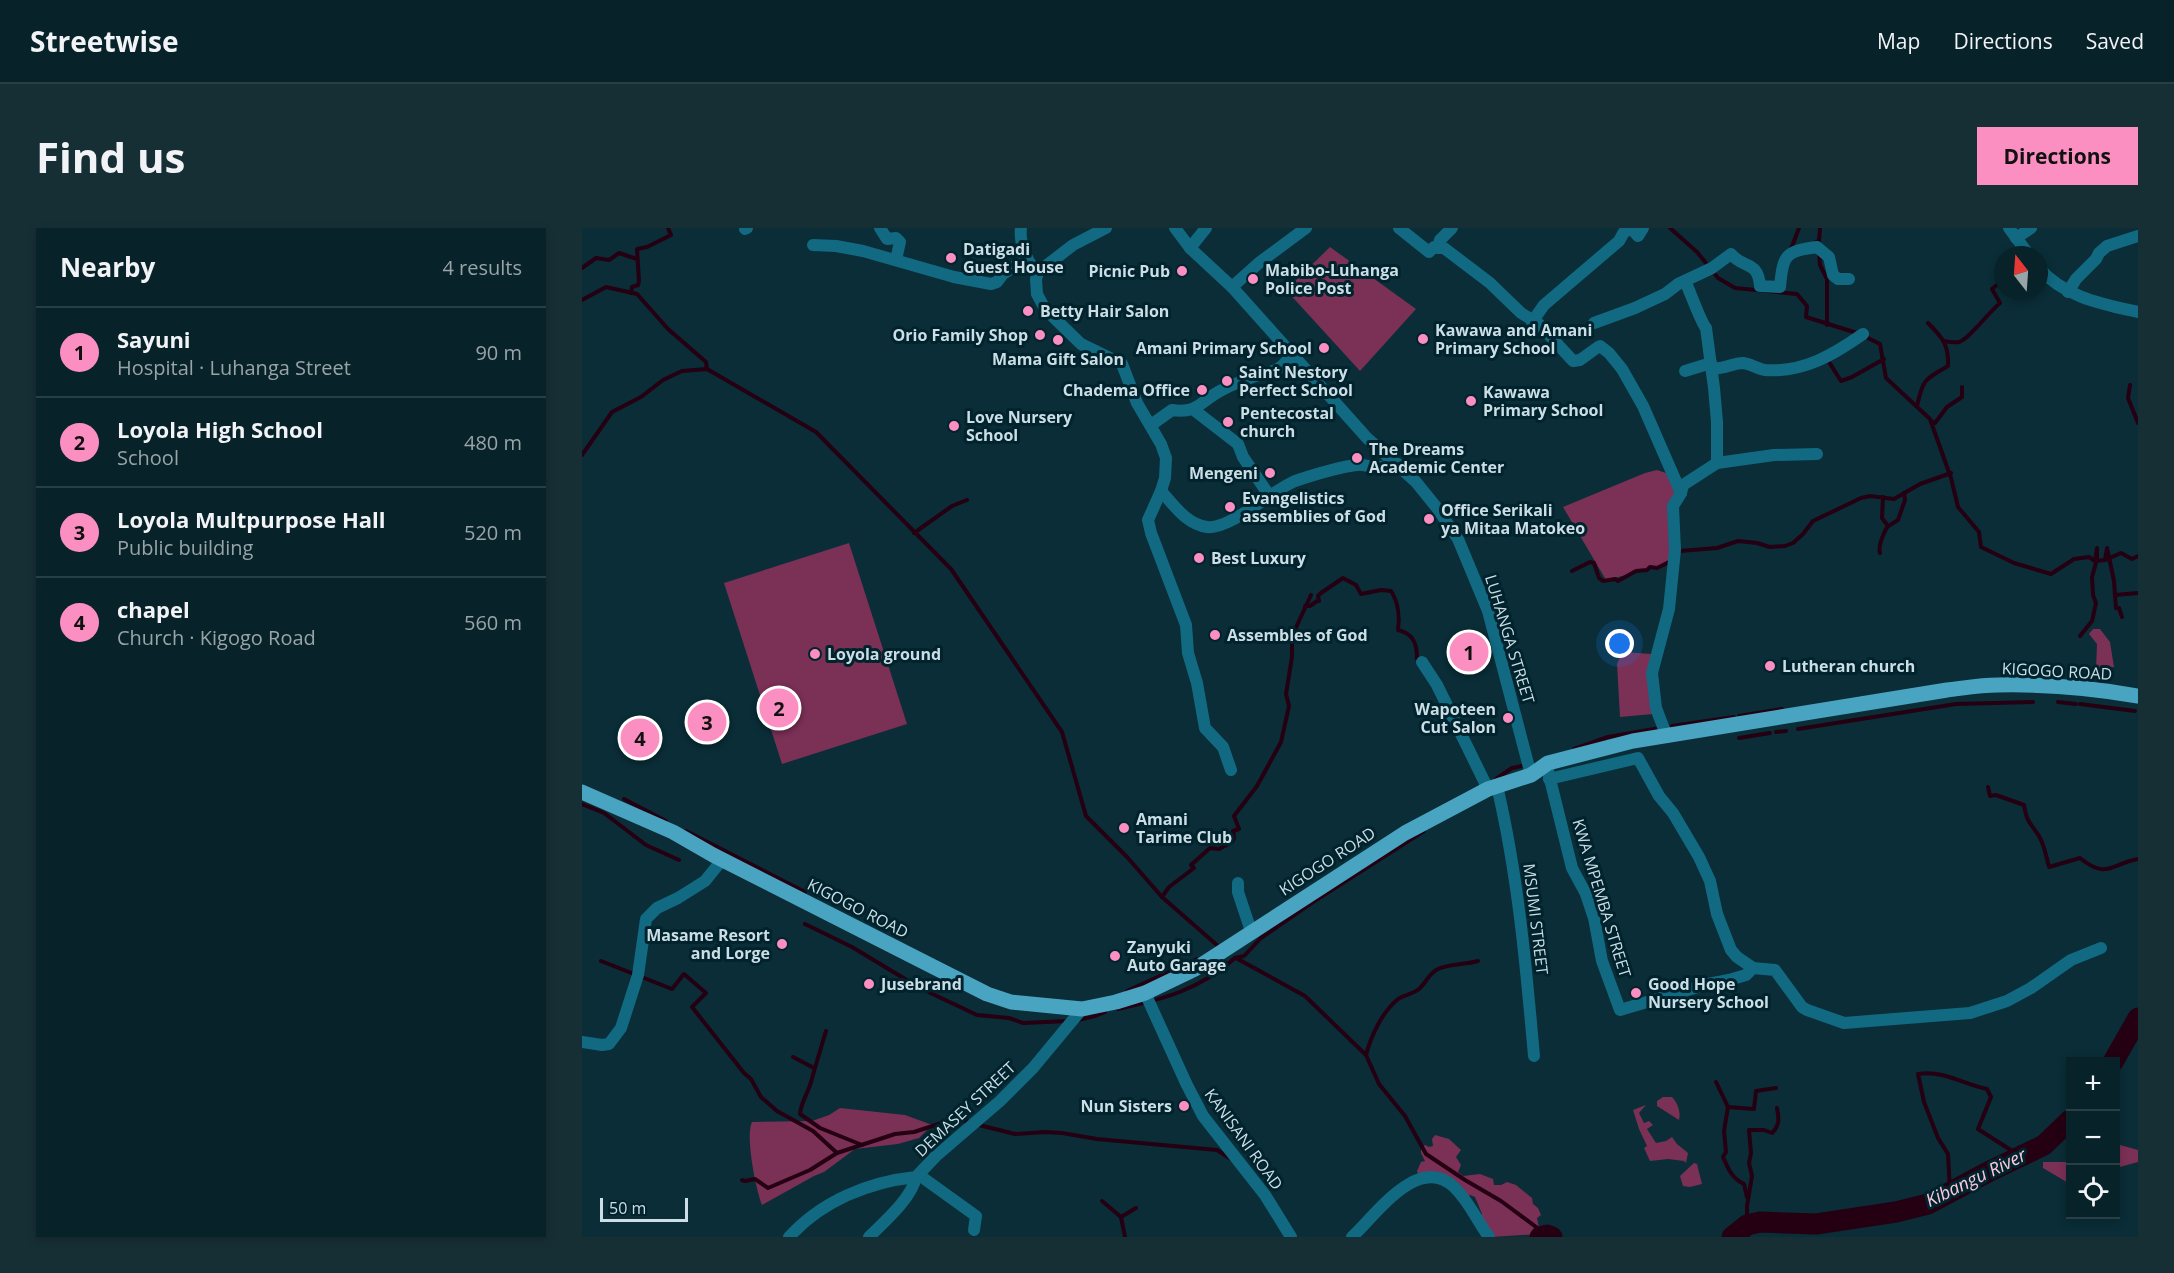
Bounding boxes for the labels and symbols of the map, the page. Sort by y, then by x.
place label: Datigadi Guest House [963,238,1064,278]
north arrow [1994,246,2048,300]
marker: Datigadi Guest House [944,251,958,265]
place label: Mabibo-Luhanga Police Post [1265,259,1399,299]
place label: Picnic Pub [1088,260,1170,282]
marker: Picnic Pub [1175,264,1189,278]
marker: Mabibo-Luhanga Police Post [1246,272,1260,286]
place label: Betty Hair Salon [1040,300,1169,322]
marker: Betty Hair Salon [1021,304,1035,318]
place label: Kawawa and Amani Primary School [1435,319,1592,359]
place label: Orio Family Shop [893,324,1028,346]
marker: Orio Family Shop [1033,328,1047,342]
marker: Kawawa and Amani Primary School [1416,332,1430,346]
marker: Mama Gift Salon [1051,333,1065,347]
place label: Amani Primary School [1136,337,1312,359]
marker: Amani Primary School [1317,341,1331,355]
place label: Mama Gift Salon [992,348,1124,370]
place label: Saint Nestory Perfect School [1239,361,1353,401]
marker: Saint Nestory Perfect School [1220,374,1234,388]
place label: Chadema Office [1063,379,1190,401]
place label: Kawawa Primary School [1483,381,1603,421]
marker: Chadema Office [1195,383,1209,397]
marker: Kawawa Primary School [1464,394,1478,408]
place label: Pentecostal church [1240,402,1334,442]
place label: Love Nursery School [966,406,1073,446]
marker: Pentecostal church [1221,415,1235,429]
marker: Love Nursery School [947,419,961,433]
place label: The Dreams Academic Center [1369,438,1504,478]
marker: The Dreams Academic Center [1350,451,1364,465]
place label: Mengeni [1189,462,1258,484]
marker: Mengeni [1263,466,1277,480]
place label: Evangelistics assemblies of God [1242,487,1386,527]
place label: Office Serikali ya Mitaa Matokeo [1441,499,1585,539]
marker: Evangelistics assemblies of God [1223,500,1237,514]
marker: Office Serikali ya Mitaa Matokeo [1422,512,1436,526]
place label: Best Luxury [1211,547,1307,569]
marker: Best Luxury [1192,551,1206,565]
street label: LUHANGA STREET [1480,572,1540,706]
place label: Assembles of God [1227,624,1368,646]
marker: Assembles of God [1208,628,1222,642]
your location [1605,629,1634,658]
pin: 1 [1450,630,1488,674]
place label: Loyola ground [827,643,941,665]
marker: Loyola ground [808,647,822,661]
place label: Lutheran church [1782,655,1915,677]
street label: KIGOGO ROAD [2001,657,2113,685]
marker: Lutheran church [1763,659,1777,673]
pin: 2 [760,686,798,730]
place label: Wapoteen Cut Salon [1414,698,1496,738]
pin: 3 [688,700,726,744]
marker: Wapoteen Cut Salon [1501,711,1515,725]
pin: 4 [620,716,660,760]
place label: Amani Tarime Club [1136,808,1232,848]
street label: KWA MPEMBA STREET [1567,816,1637,980]
marker: Amani Tarime Club [1117,821,1131,835]
street label: KIGOGO ROAD [1275,822,1379,900]
street label: MSUMI STREET [1518,862,1554,976]
street label: KIGOGO ROAD [804,873,912,943]
place label: Masame Resort and Lorge [646,924,770,964]
place label: Zanyuki Auto Garage [1127,936,1226,976]
marker: Masame Resort and Lorge [775,937,789,951]
marker: Zanyuki Auto Garage [1108,949,1122,963]
place label: Jusebrand [879,973,962,995]
place label: Good Hope Nursery School [1648,973,1769,1013]
marker: Jusebrand [862,977,876,991]
marker: Good Hope Nursery School [1629,986,1643,1000]
street label: DEMASEY STREET [910,1057,1020,1161]
street label: KANISANI ROAD [1200,1084,1288,1194]
place label: Nun Sisters [1081,1095,1172,1117]
marker: Nun Sisters [1177,1099,1191,1113]
water label: Kibangu River [1921,1142,2031,1212]
scale bar [600,1195,688,1222]

